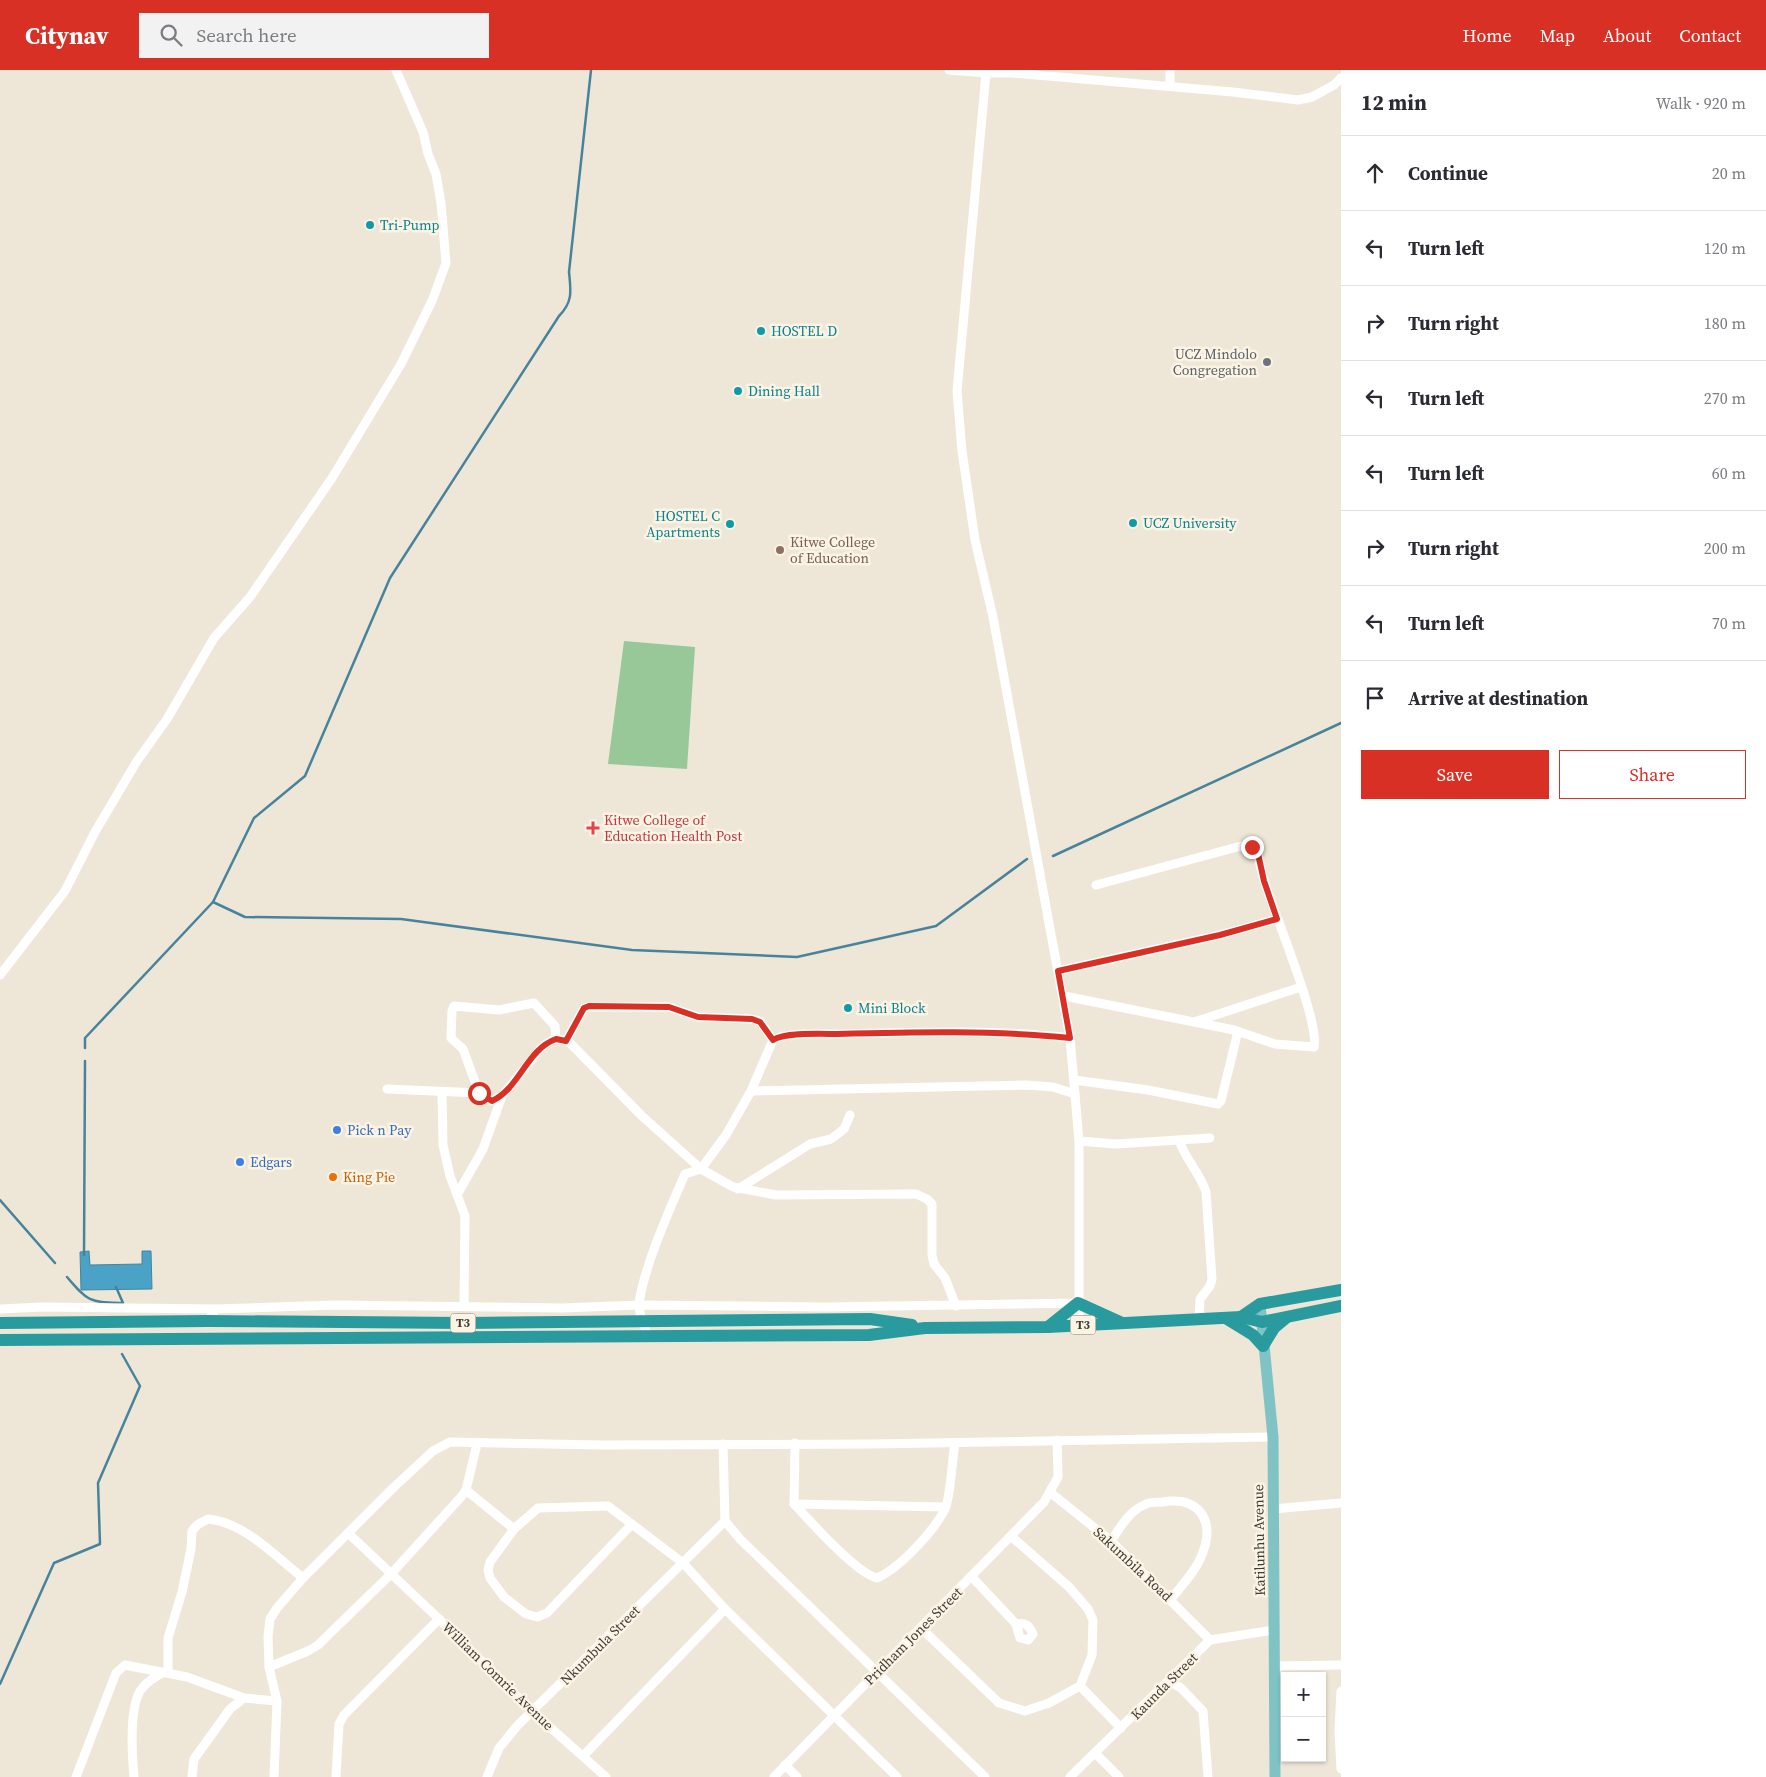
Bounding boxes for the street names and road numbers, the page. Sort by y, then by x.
road number: T3 [450,1314,476,1332]
road number: T3 [1070,1316,1096,1334]
street label: Katilunhu Avenue [1248,1484,1270,1596]
street label: Sakumbila Road [1089,1522,1177,1606]
street label: Pridham Jones Street [860,1582,967,1689]
street label: Nkumbula Street [556,1600,645,1689]
street label: William Comrie Avenue [438,1617,558,1735]
street label: Kaunda Street [1126,1648,1202,1724]

